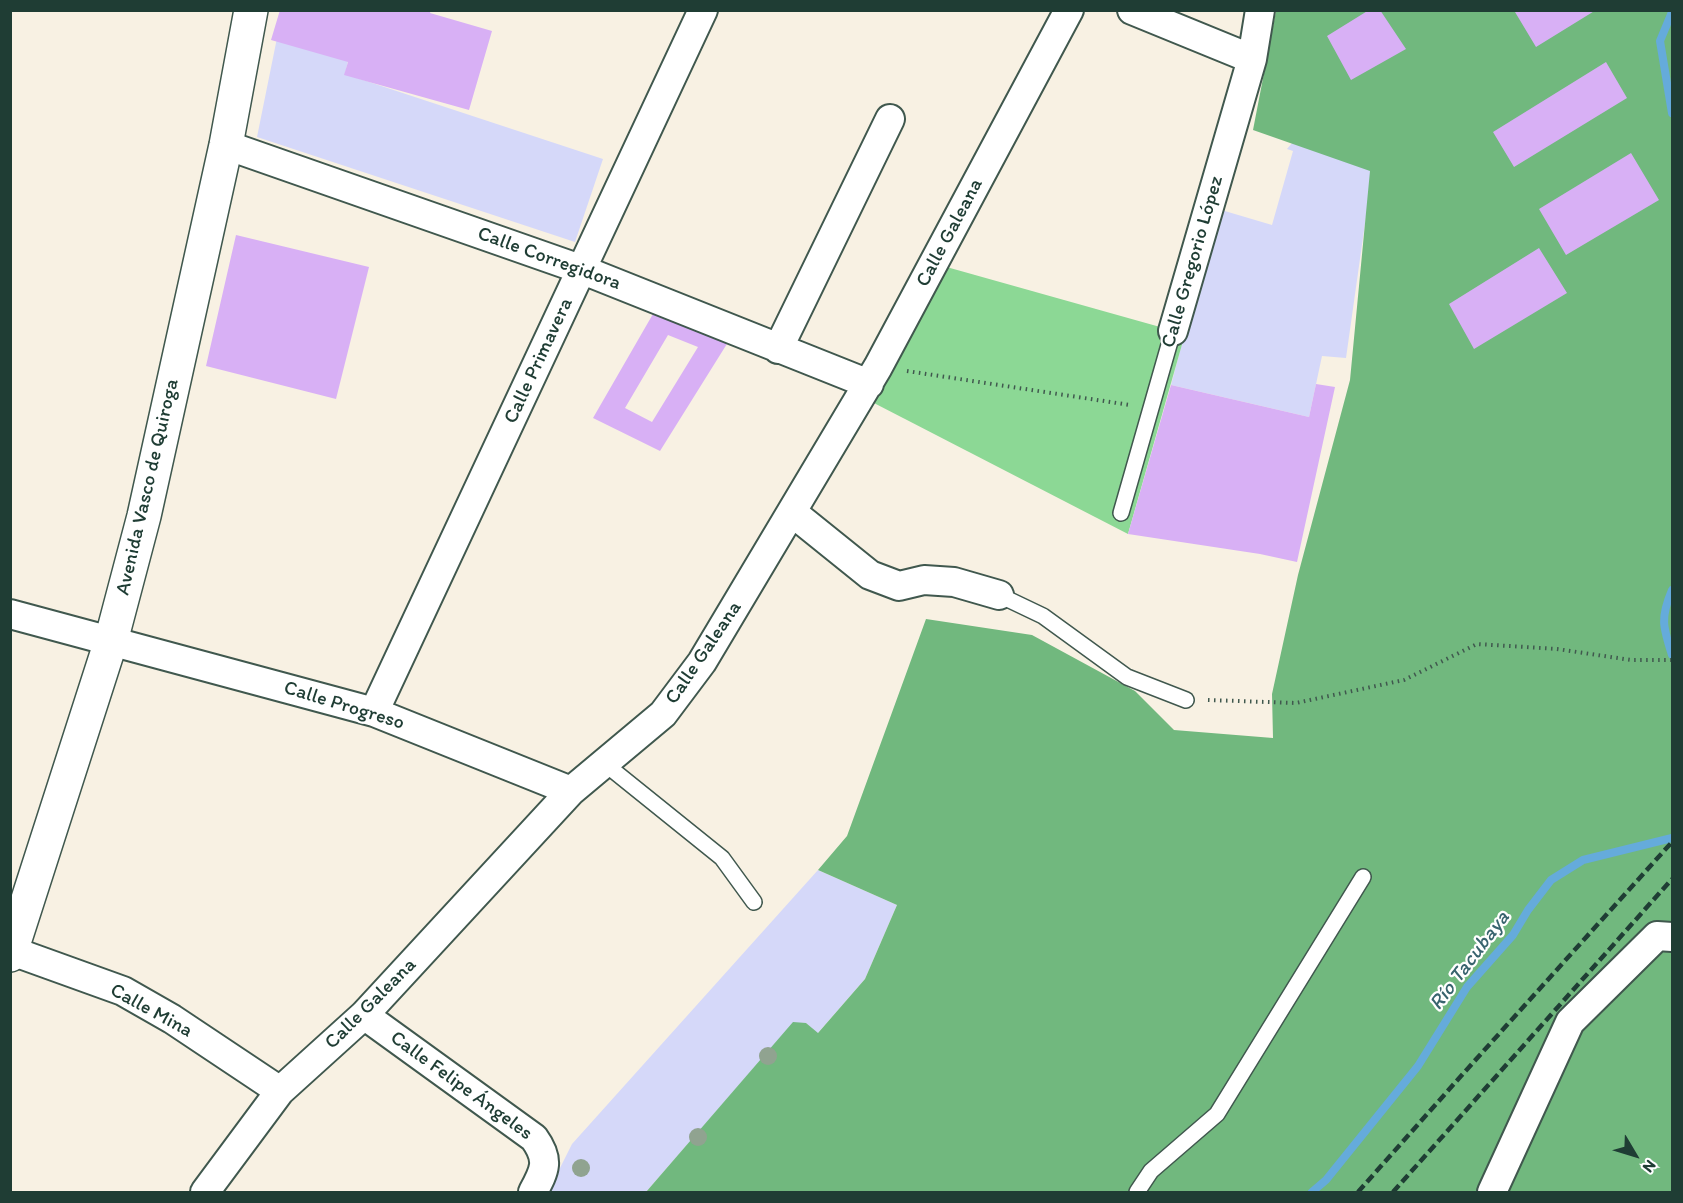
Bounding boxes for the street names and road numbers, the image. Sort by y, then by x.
street label: Calle Gregorio López [1157,173,1229,351]
street label: Calle Galeana [911,175,989,291]
street label: Calle Corregidora [474,222,624,296]
street label: Calle Primavera [499,294,579,428]
street label: Avenida Vasco de Quiroga [111,377,185,597]
street label: Calle Galeana [661,597,747,709]
street label: Calle Progreso [281,676,407,736]
street label: Calle Galeana [320,953,422,1055]
street label: Calle Mina [106,979,196,1043]
street label: Calle Felipe Ángeles [385,1026,537,1146]

